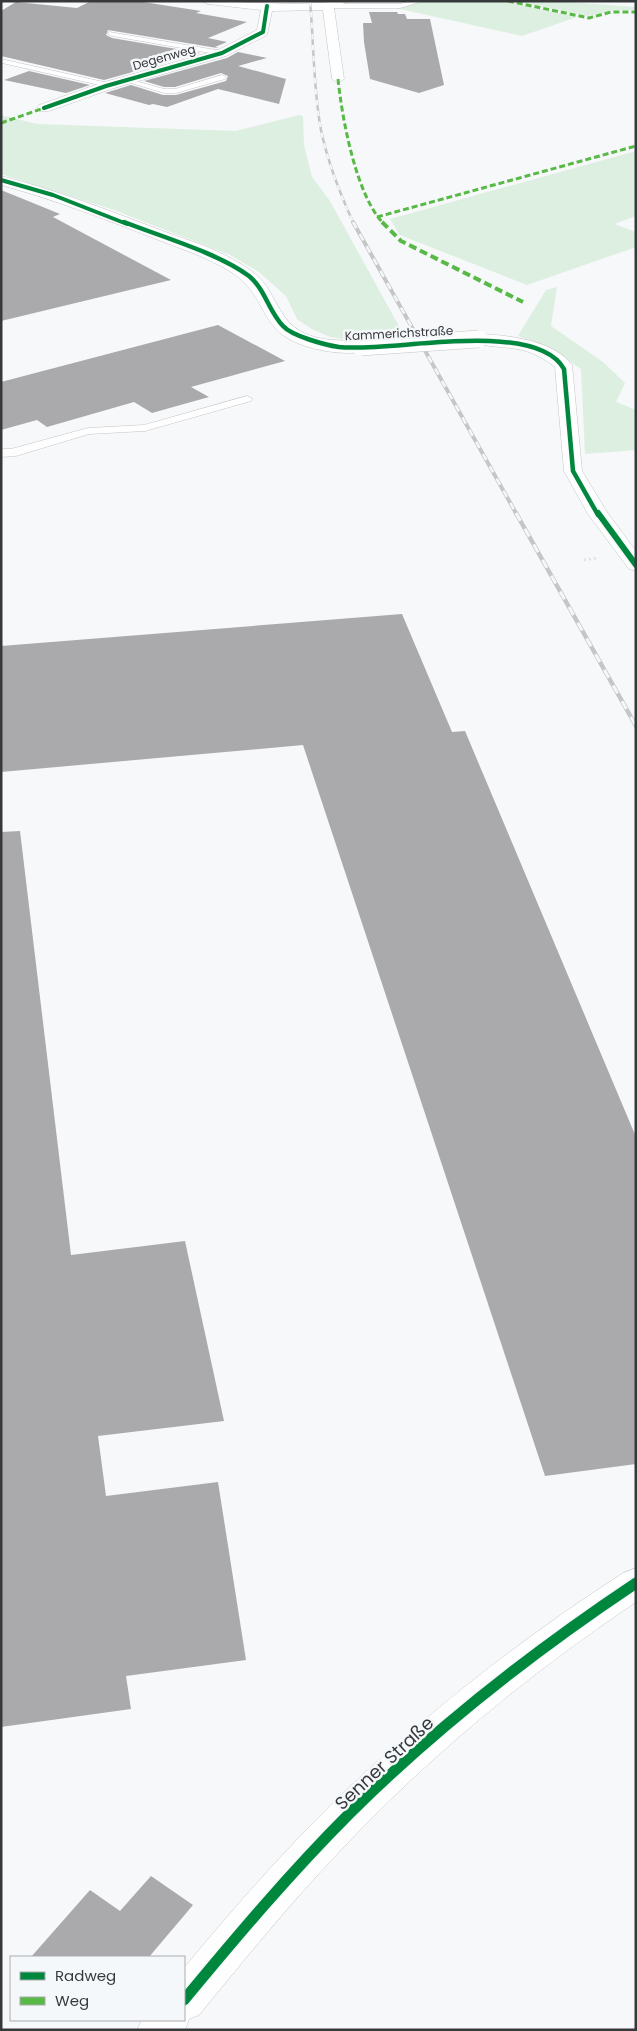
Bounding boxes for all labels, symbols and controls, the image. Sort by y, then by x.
street label: Degenweg [131,40,197,74]
street label: Kammerichstraße [344,322,454,344]
street label: Senner Straße [329,1711,439,1815]
legend [10,1956,185,2021]
text: Radweg [55,1965,116,1986]
text: Weg [55,1990,89,2011]

